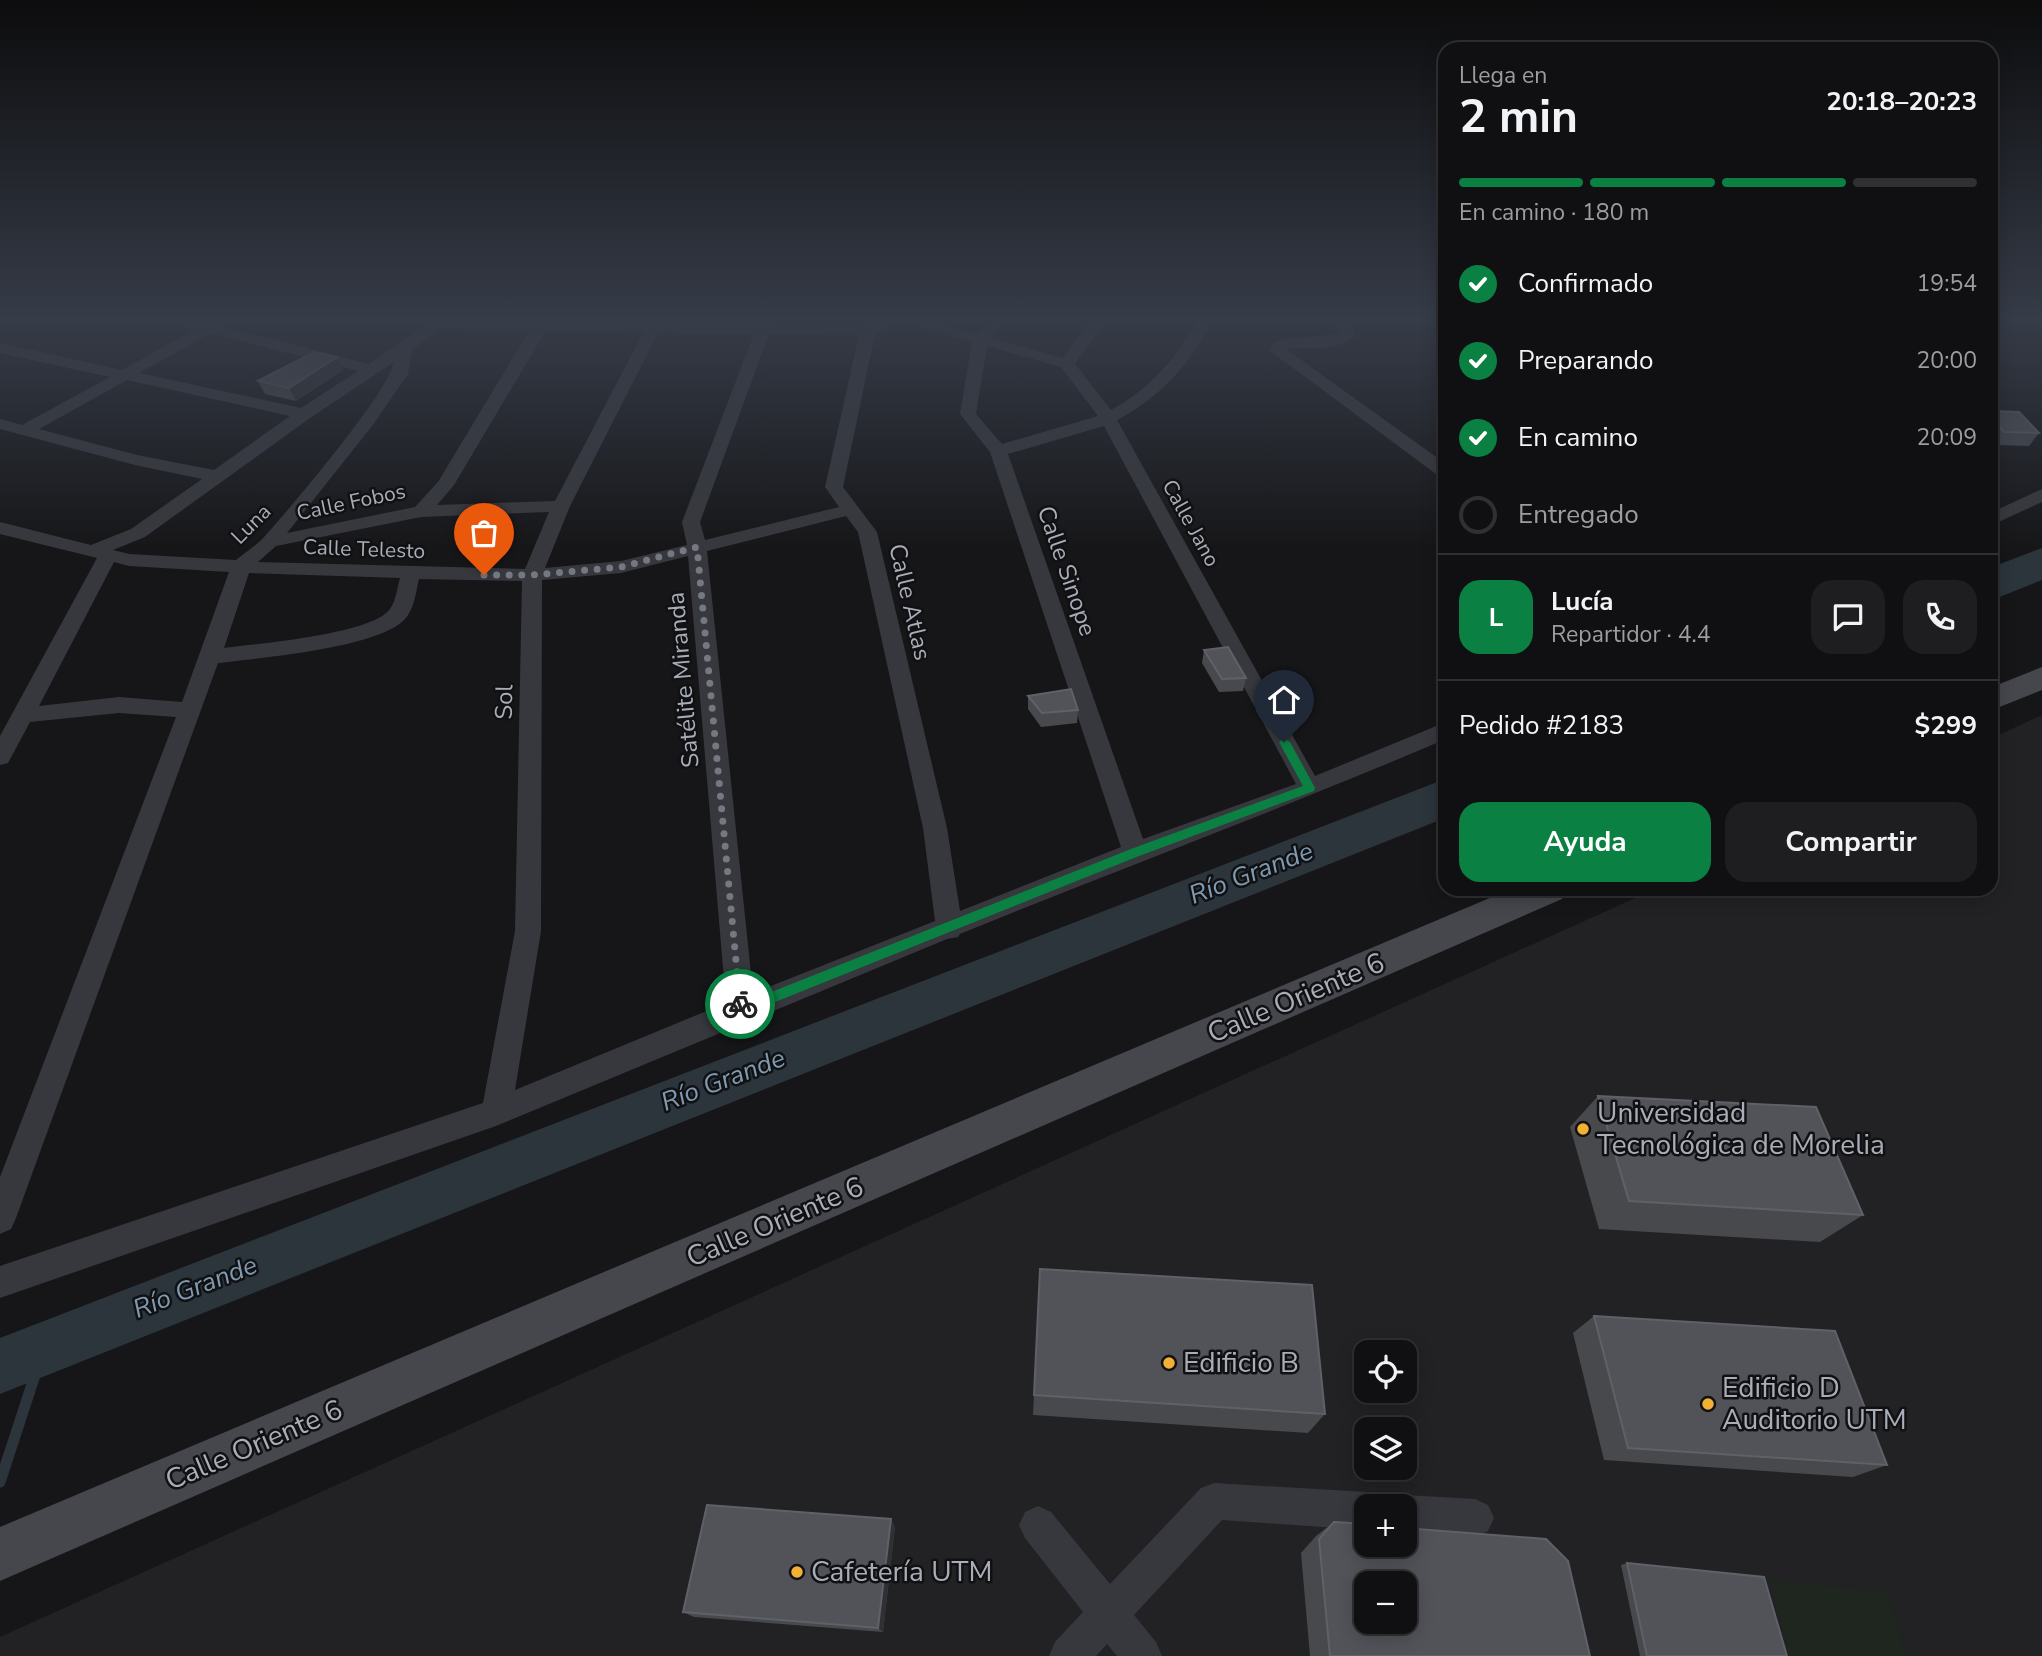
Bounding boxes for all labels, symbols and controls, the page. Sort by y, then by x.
text: Llega en [1459,60,1547,91]
text: 20:18–20:23 [1826,84,1977,119]
text: 2 min [1459,85,1578,148]
text: En camino · 180 m [1459,197,1649,228]
icon: check [1459,265,1497,303]
text: Confirmado [1518,266,1653,301]
text: 19:54 [1917,268,1977,299]
icon: check [1459,342,1497,380]
text: Preparando [1518,343,1653,378]
text: 20:00 [1917,345,1977,376]
icon: check [1459,419,1497,457]
text: En camino [1518,420,1638,455]
text: 20:09 [1917,422,1977,453]
street label: Calle Jano [1156,475,1226,571]
street label: Calle Fobos [294,477,408,527]
text: Entregado [1518,497,1639,532]
street label: Luna [225,498,277,550]
street label: Calle Sinope [1030,502,1104,640]
pin [454,503,514,575]
icon: bag [465,514,503,552]
street label: Calle Telesto [302,533,426,565]
street label: Calle Atlas [881,541,939,663]
button: chat [1811,580,1885,654]
button: phone [1903,580,1977,654]
text: Lucía [1551,584,1614,619]
street label: Satélite Miranda [659,591,707,769]
text: L [1489,600,1503,635]
text: Repartidor · 4.4 [1551,619,1711,650]
pin [1254,670,1314,742]
icon: home [1265,681,1303,719]
street label: Sol [488,684,520,720]
text: Pedido #2183 [1459,708,1624,743]
text: $299 [1915,708,1977,743]
button: Ayuda [1459,802,1711,882]
button: Compartir [1725,802,1977,882]
water label: Río Grande [1184,833,1318,913]
street label: Calle Oriente 6 [1202,944,1390,1052]
courier [705,969,775,1039]
icon: bike [721,985,759,1023]
water label: Río Grande [656,1040,790,1120]
place label: Universidad Tecnológica de Morelia [1597,1094,1885,1164]
marker: Universidad Tecnológica de Morelia [1575,1121,1591,1137]
street label: Calle Oriente 6 [681,1168,869,1276]
water label: Río Grande [128,1247,262,1327]
map controls [1354,1340,1417,1634]
button: locate [1354,1340,1417,1403]
place label: Edificio B [1183,1344,1299,1382]
marker: Edificio B [1161,1355,1177,1371]
place label: Edificio D Auditorio UTM [1722,1369,1907,1439]
street label: Calle Oriente 6 [160,1391,348,1499]
marker: Edificio D Auditorio UTM [1700,1396,1716,1412]
button: layers [1354,1417,1417,1480]
button: + [1354,1494,1417,1557]
place label: Cafetería UTM [811,1553,992,1591]
marker: Cafetería UTM [789,1564,805,1580]
button: − [1354,1571,1417,1634]

